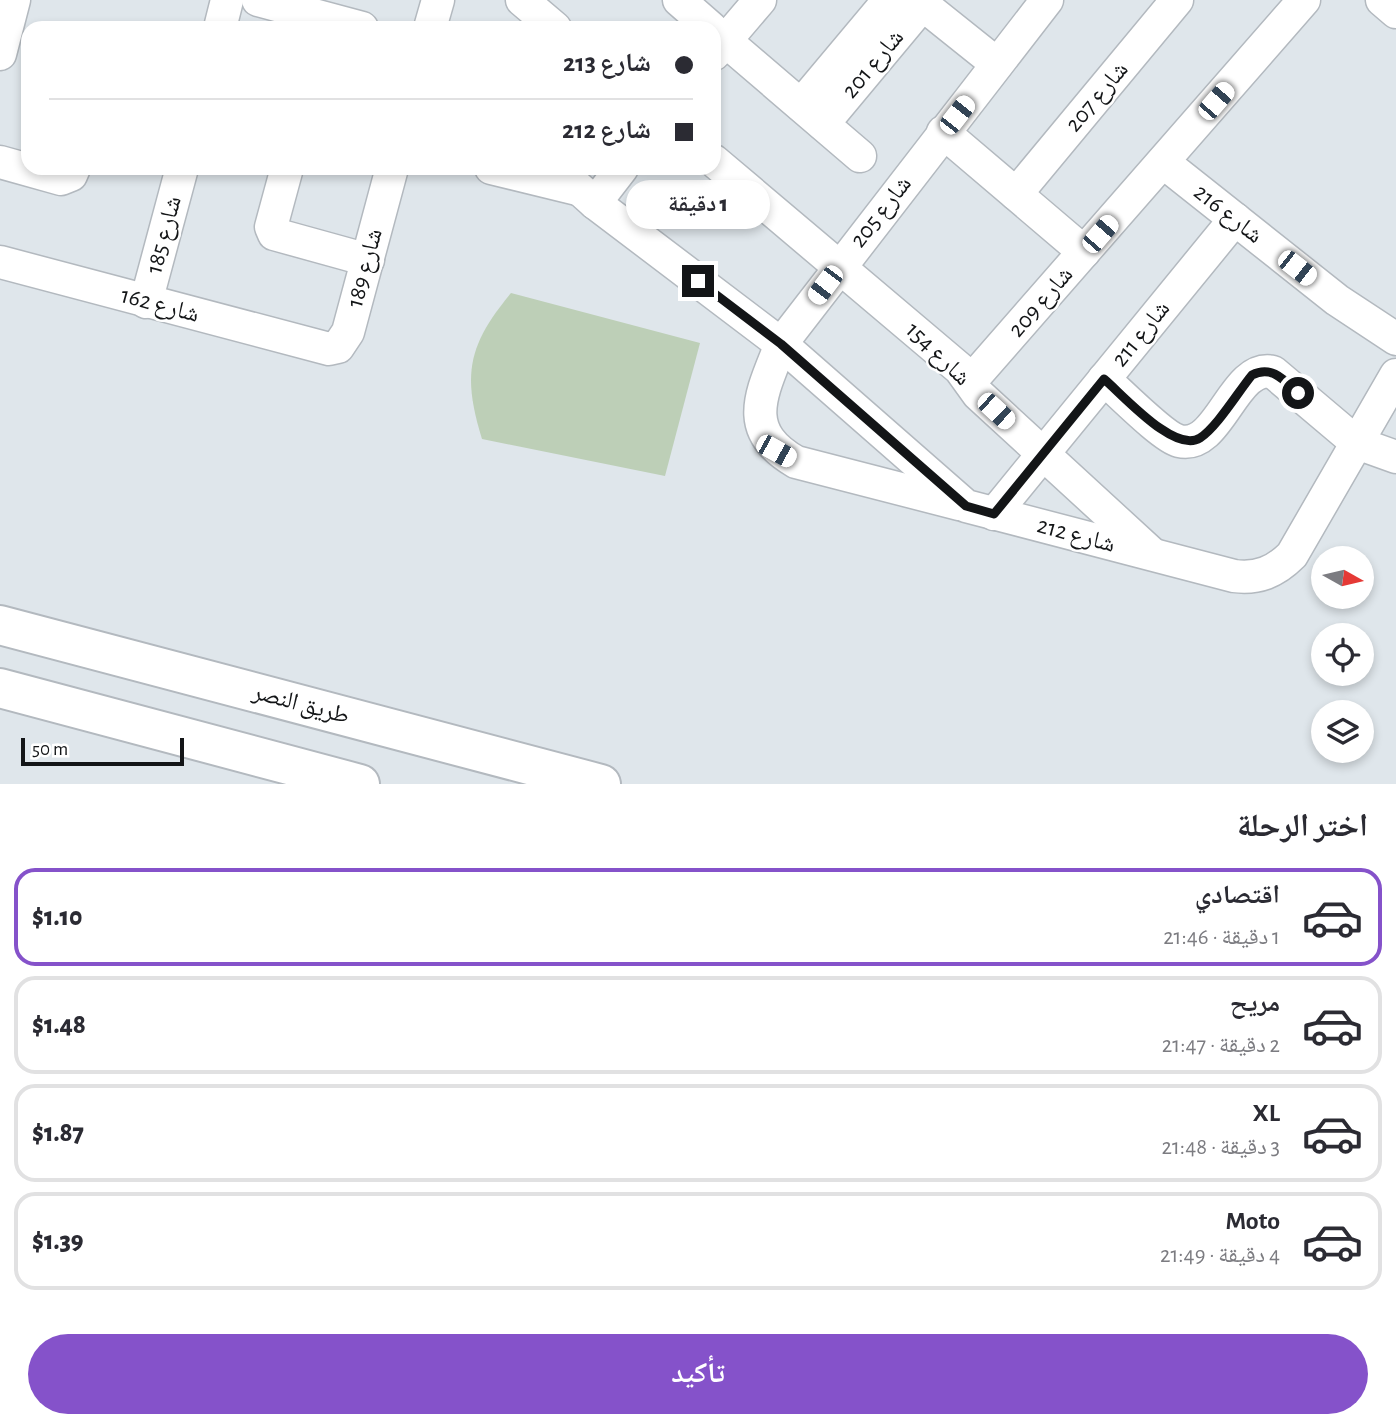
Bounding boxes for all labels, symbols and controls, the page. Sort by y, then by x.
street label: شارع 201 [838,25,910,104]
text: شارع 213 [563,50,651,76]
street label: شارع 207 [1061,57,1134,138]
car [1195,78,1238,124]
car [936,92,979,138]
text: شارع 212 [562,117,651,143]
street label: شارع 205 [846,172,918,253]
callout: 1 دقيقة [626,180,770,229]
street label: شارع 216 [1188,180,1267,250]
text: 1 دقيقة [668,193,728,216]
street label: شارع 185 [142,194,188,277]
car [1079,211,1122,257]
street label: شارع 189 [343,226,389,311]
car [1274,247,1321,289]
car [804,262,847,308]
street label: شارع 209 [1004,262,1079,343]
route end [682,265,714,297]
street label: شارع 162 [118,283,202,329]
street label: شارع 211 [1107,297,1176,373]
street label: شارع 154 [900,318,975,392]
route start [1282,377,1314,409]
car [974,389,1019,433]
car [753,432,800,470]
street label: شارع 212 [1034,513,1118,559]
north arrow [1311,546,1374,609]
map controls [1311,546,1374,763]
button: locate [1311,623,1374,686]
street label: طريق النصر [249,679,352,729]
button: layers [1311,700,1374,763]
scale bar [21,735,184,767]
text: 50 m [32,740,68,759]
text: اختر الرحلة [1237,810,1368,842]
text: اقتصادي [1195,882,1280,908]
icon: car [1301,886,1364,949]
text: $1.10 [32,904,82,930]
text: 1 دقيقة · 21:46 [1163,926,1280,949]
text: مريح [1230,990,1280,1016]
icon: car [1301,994,1364,1057]
text: $1.48 [32,1012,86,1038]
text: 2 دقيقة · 21:47 [1162,1034,1280,1057]
text: XL [1253,1100,1280,1126]
icon: car [1301,1102,1364,1165]
text: $1.87 [32,1120,84,1146]
text: 3 دقيقة · 21:48 [1161,1136,1280,1159]
text: Moto [1225,1208,1280,1234]
icon: car [1301,1210,1364,1273]
text: $1.39 [32,1228,84,1254]
text: 4 دقيقة · 21:49 [1160,1244,1280,1267]
button: تأكيد [28,1334,1368,1414]

